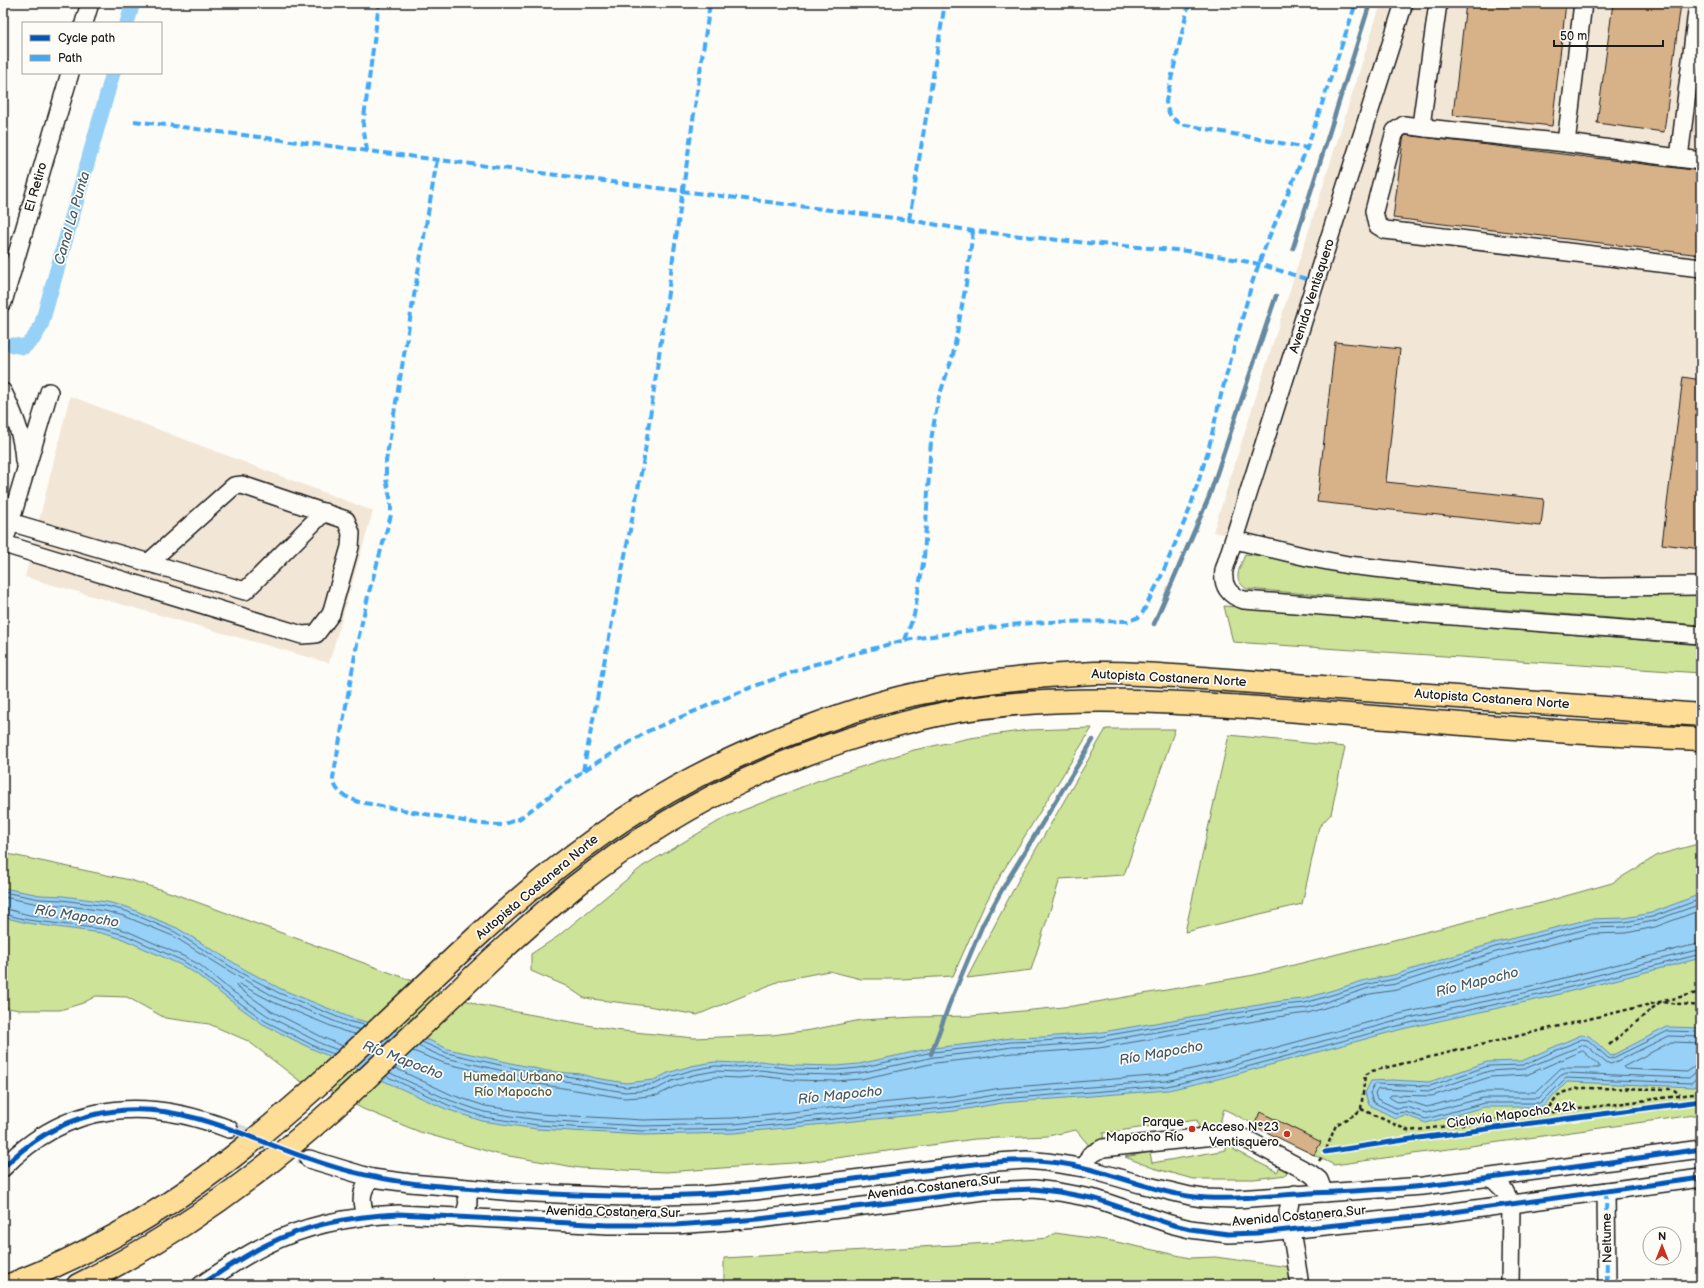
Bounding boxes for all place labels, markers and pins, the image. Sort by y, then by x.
place label: Parque Mapocho Río [1106,1114,1184,1145]
place label: Acceso N°23 Ventisquero [1201,1119,1279,1150]
marker: Parque Mapocho Río [1187,1124,1197,1134]
marker: Acceso N°23 Ventisquero [1282,1129,1292,1139]

